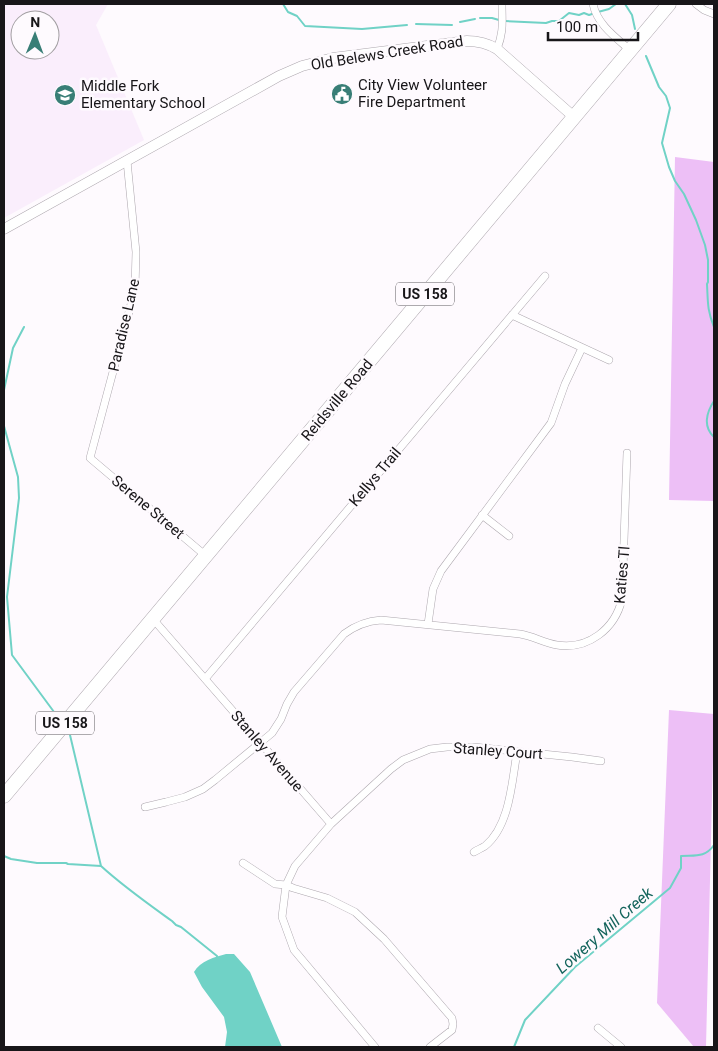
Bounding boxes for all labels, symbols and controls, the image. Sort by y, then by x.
north arrow [10,10,60,60]
scale bar [548,10,638,42]
text: N [30,14,40,30]
text: 100 m [556,18,598,36]
street label: Old Belews Creek Road [309,32,465,74]
place label: City View Volunteer Fire Department [358,76,487,111]
place label: Middle Fork Elementary School [81,77,205,112]
public building icon: City View Volunteer Fire Department [330,82,354,106]
school or university icon: Middle Fork Elementary School [53,83,77,107]
street label: Paradise Lane [105,277,143,373]
road number: US 158 [396,282,454,306]
street label: Reidsville Road [298,355,376,445]
street label: Kellys Trail [345,444,405,510]
street label: Serene Street [108,471,188,543]
street label: Katies Tl [611,545,633,605]
street label: Stanley Avenue [227,707,307,795]
road number: US 158 [36,711,94,734]
street label: Stanley Court [453,739,543,763]
water label: Lowery Mill Creek [552,882,657,978]

